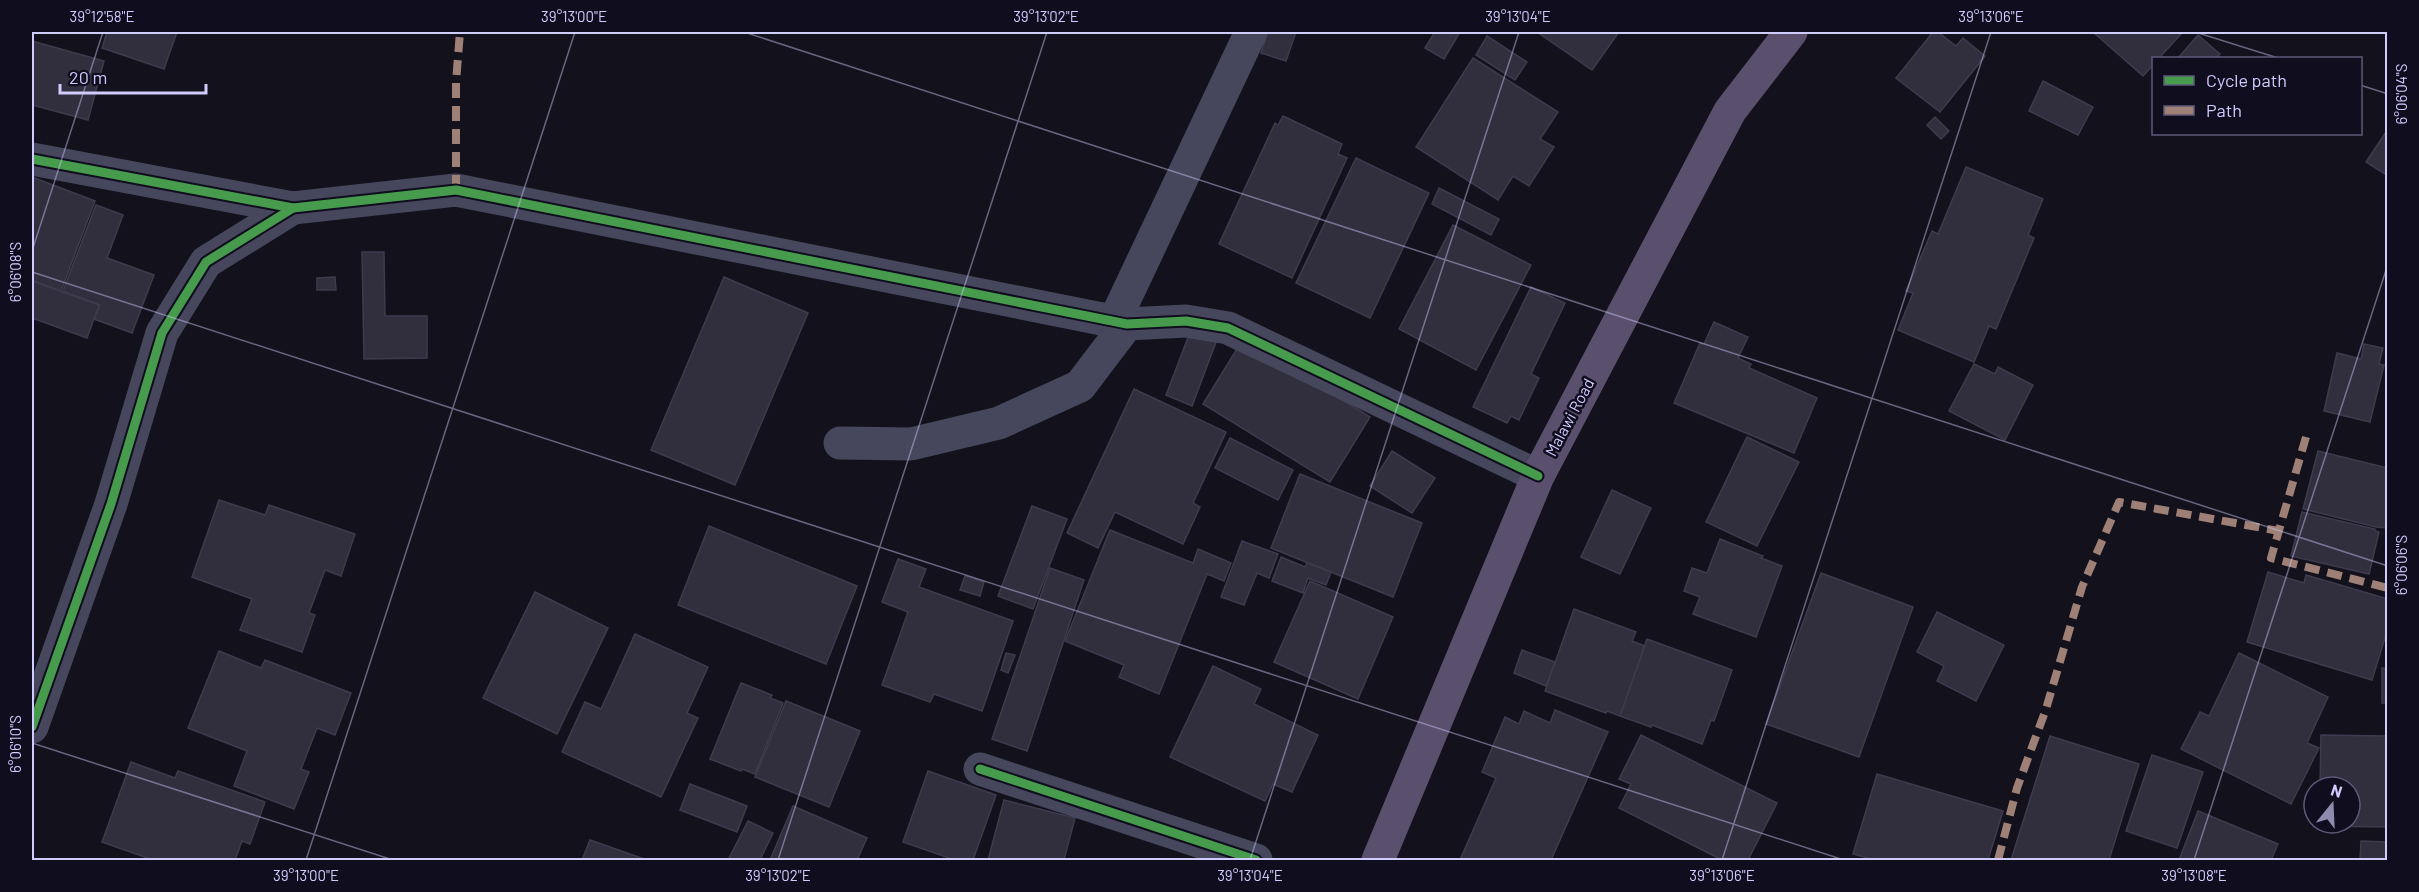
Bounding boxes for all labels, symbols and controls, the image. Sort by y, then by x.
text: 39°12'58"E [69,7,135,25]
text: 39°13'00"E [541,7,607,25]
text: 39°13'02"E [1013,7,1079,25]
text: 39°13'04"E [1485,7,1551,25]
text: 39°13'06"E [1958,7,2024,25]
scale bar [60,57,206,95]
legend [2152,57,2362,135]
text: 6°06'04"S [2392,64,2410,124]
text: 20 m [69,66,107,88]
text: Cycle path [2206,69,2287,91]
text: Path [2206,99,2242,121]
text: 6°06'08"S [6,242,24,302]
street label: Malawi Road [1541,375,1597,459]
text: 6°06'06"S [2392,535,2410,595]
text: 6°06'10"S [6,715,24,773]
north arrow [2302,775,2362,835]
text: N [2329,780,2345,801]
text: 39°13'00"E [273,866,339,884]
text: 39°13'02"E [745,866,811,884]
text: 39°13'04"E [1217,866,1283,884]
text: 39°13'06"E [1689,866,1755,884]
text: 39°13'08"E [2161,866,2227,884]

